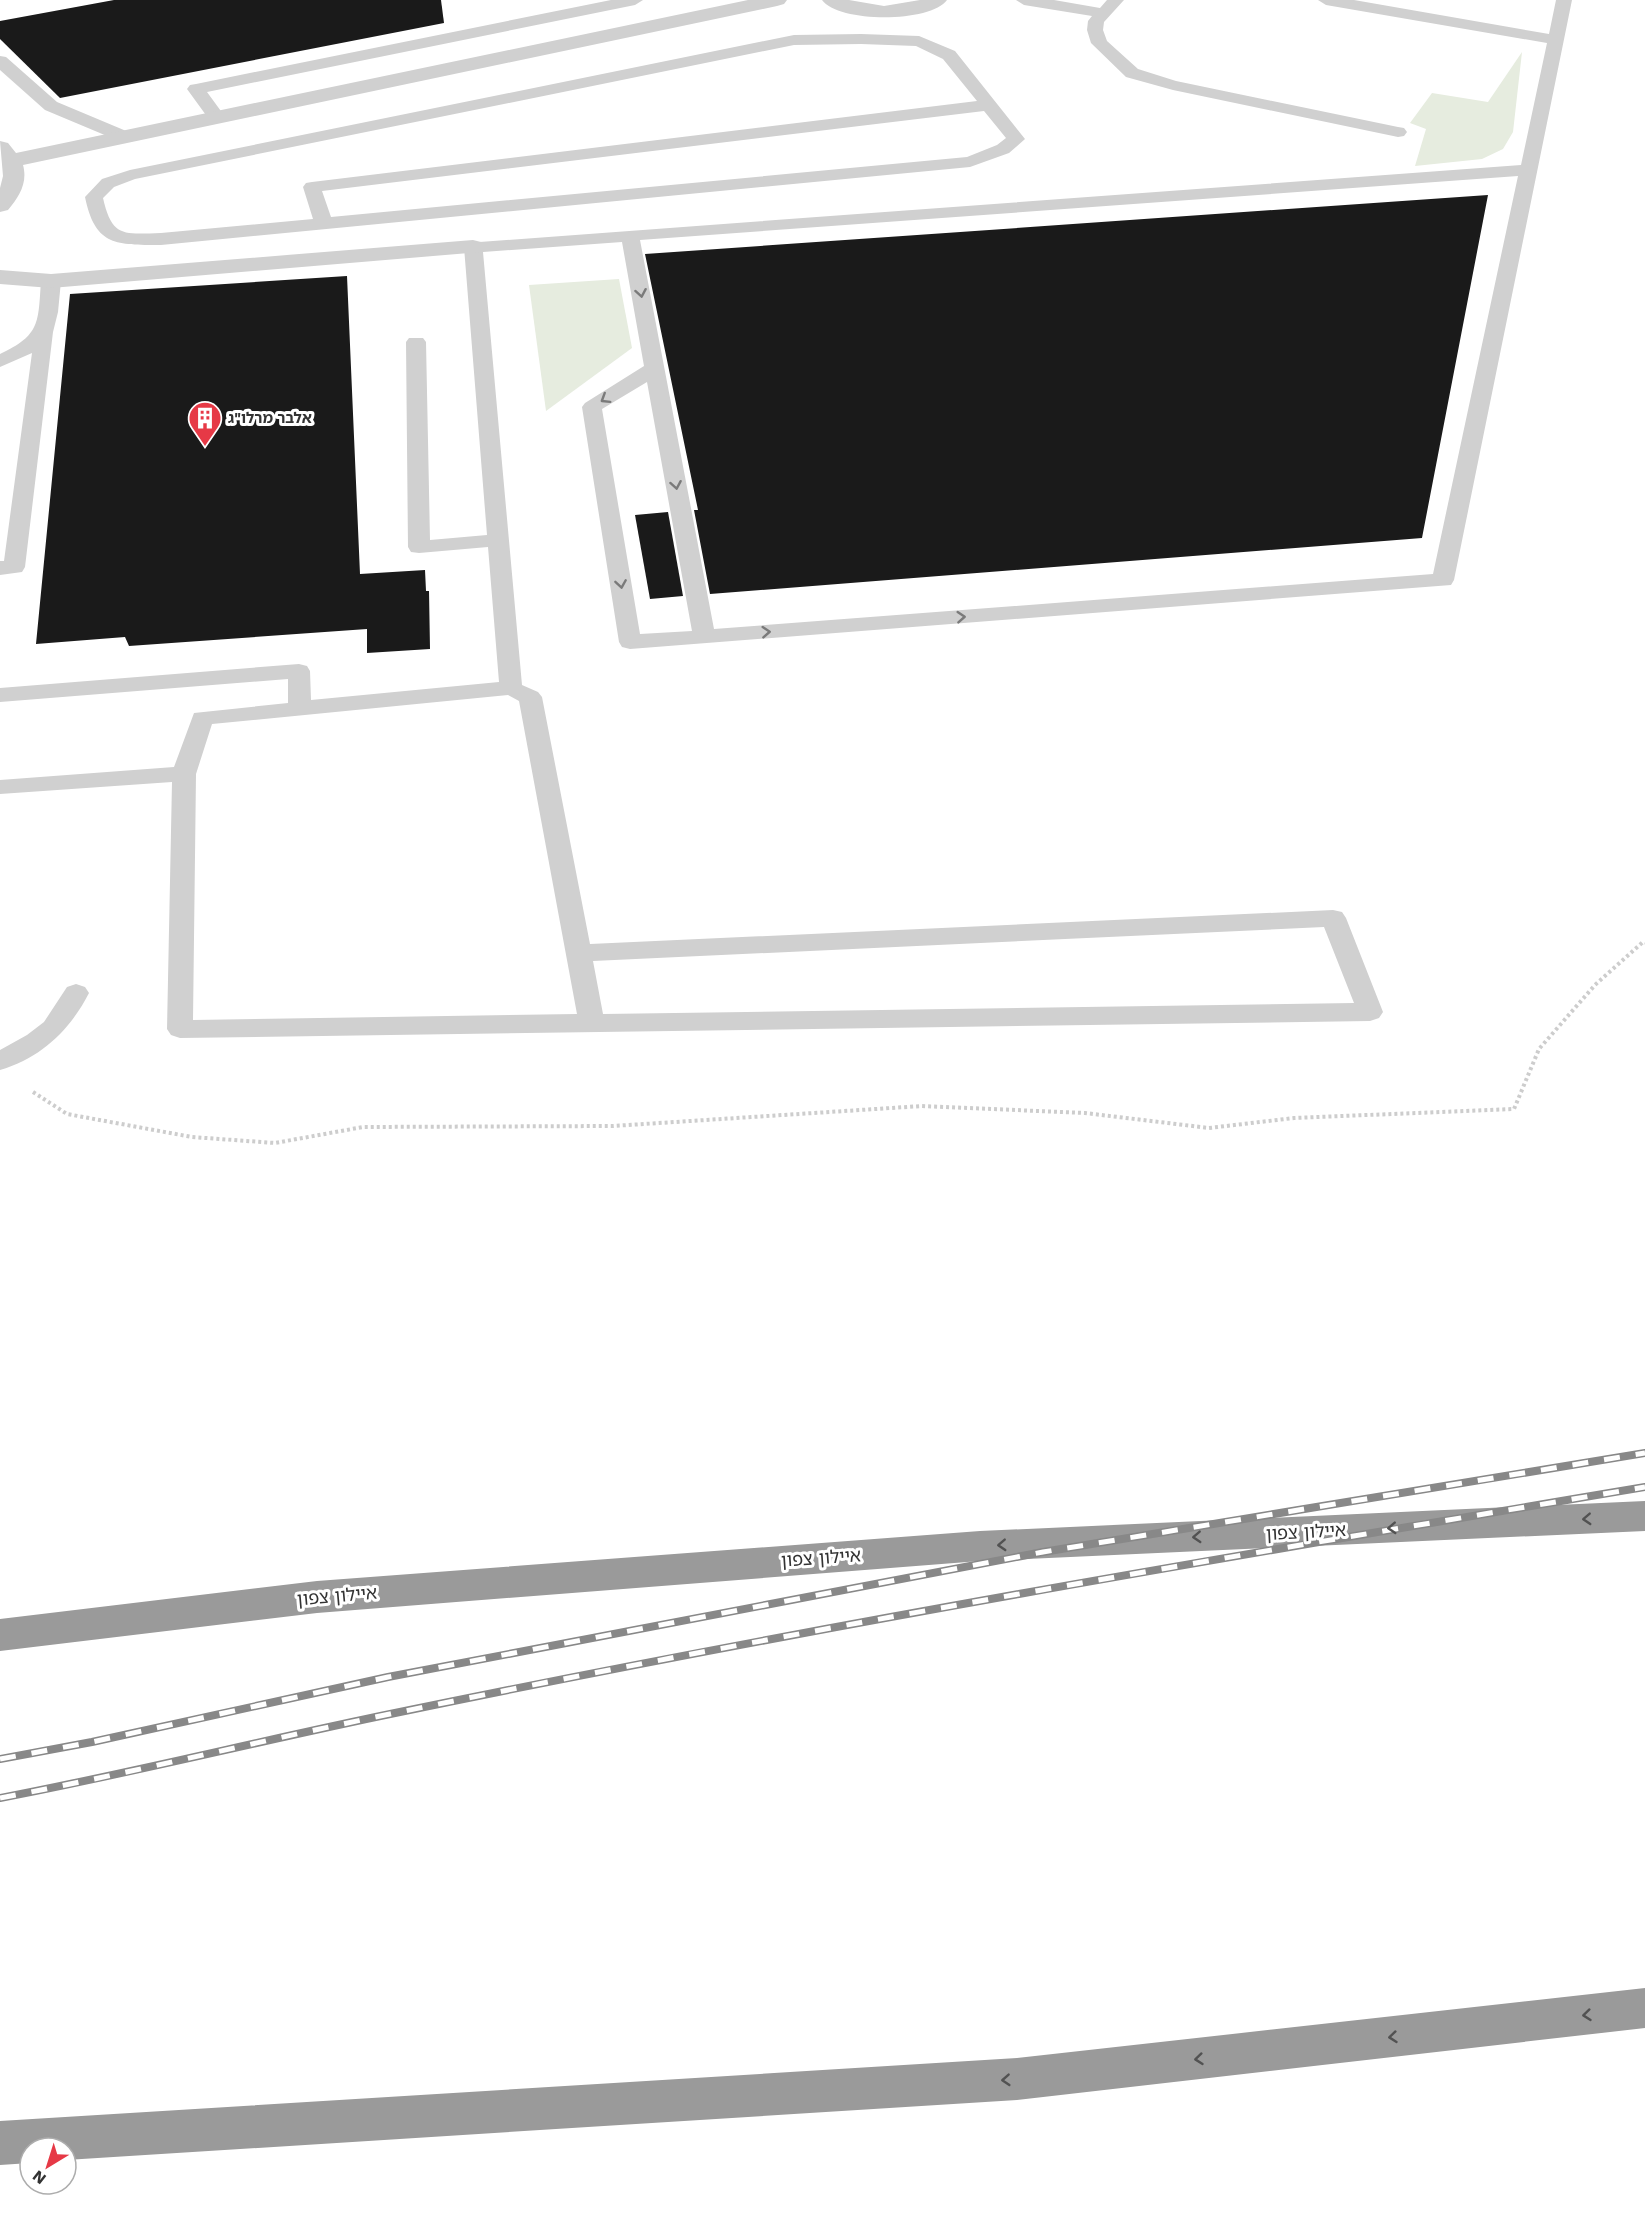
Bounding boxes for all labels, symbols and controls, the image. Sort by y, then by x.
one-way arrow [634,288,647,298]
one-way arrow [601,392,612,403]
building icon: אלבר מרלו"ג [187,400,223,447]
place label: אלבר מרלו"ג [228,409,312,427]
one-way arrow [669,480,682,490]
one-way arrow [614,580,626,589]
one-way arrow [956,611,965,624]
one-way arrow [762,625,771,638]
one-way arrow [1582,1513,1591,1526]
street label: איילון צפון [1265,1519,1347,1544]
one-way arrow [1387,1521,1396,1534]
one-way arrow [1192,1530,1201,1543]
one-way arrow [998,1539,1007,1552]
street label: איילון צפון [780,1544,862,1571]
street label: איילון צפון [296,1582,378,1609]
one-way arrow [1582,2008,1591,2020]
one-way arrow [1389,2030,1398,2042]
one-way arrow [1195,2052,1204,2064]
one-way arrow [1001,2073,1010,2086]
north arrow [18,2136,78,2196]
text: N [29,2166,50,2189]

